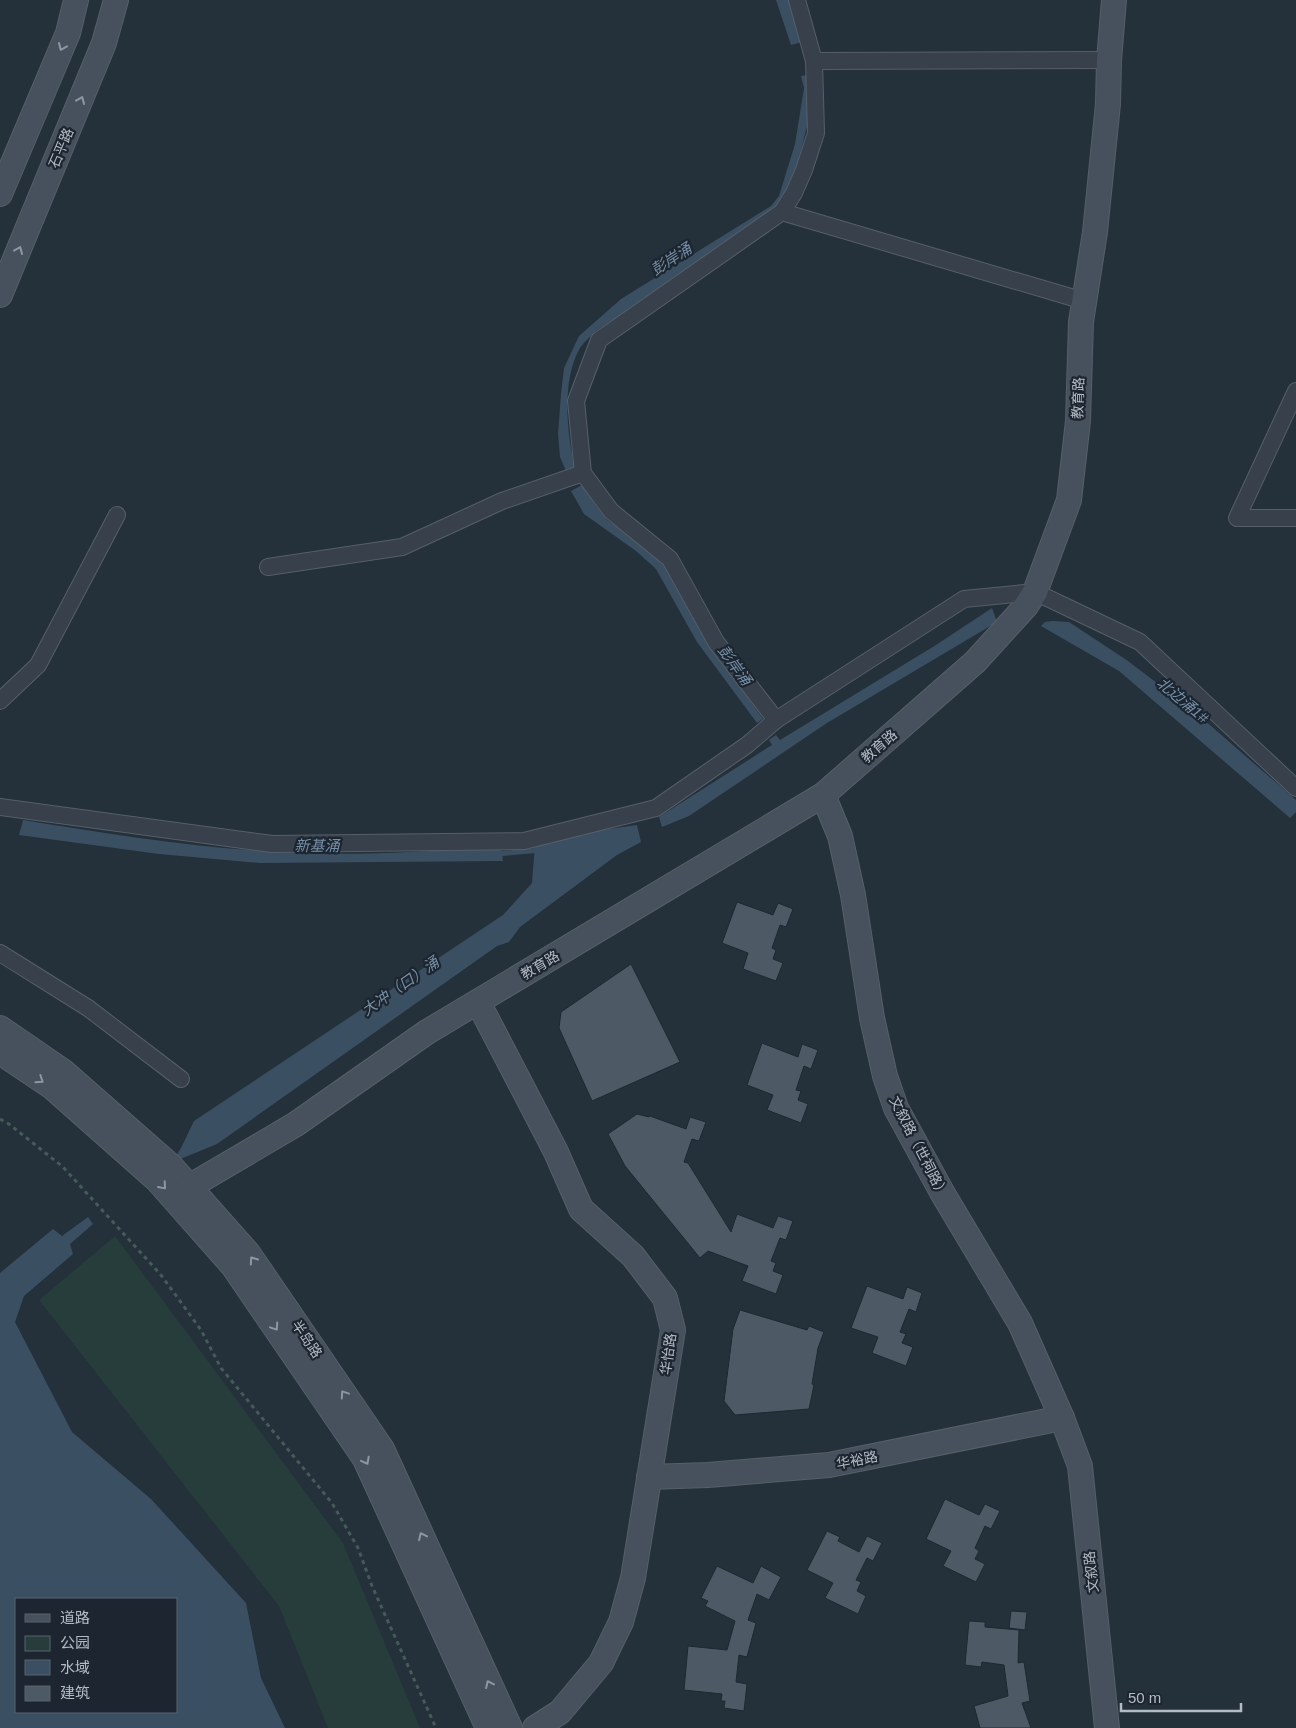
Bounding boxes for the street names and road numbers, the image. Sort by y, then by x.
street label: 石平路 [45,126,77,170]
street label: 教育路 [1069,377,1087,419]
street label: 教育路 [858,726,900,766]
street label: 教育路 [518,947,562,983]
street label: 文叙路（世祠路） [886,1093,952,1201]
street label: 半岛路 [289,1317,325,1361]
street label: 华怡路 [657,1332,679,1376]
street label: 华裕路 [835,1448,879,1472]
street label: 文叙路 [1081,1550,1101,1594]

